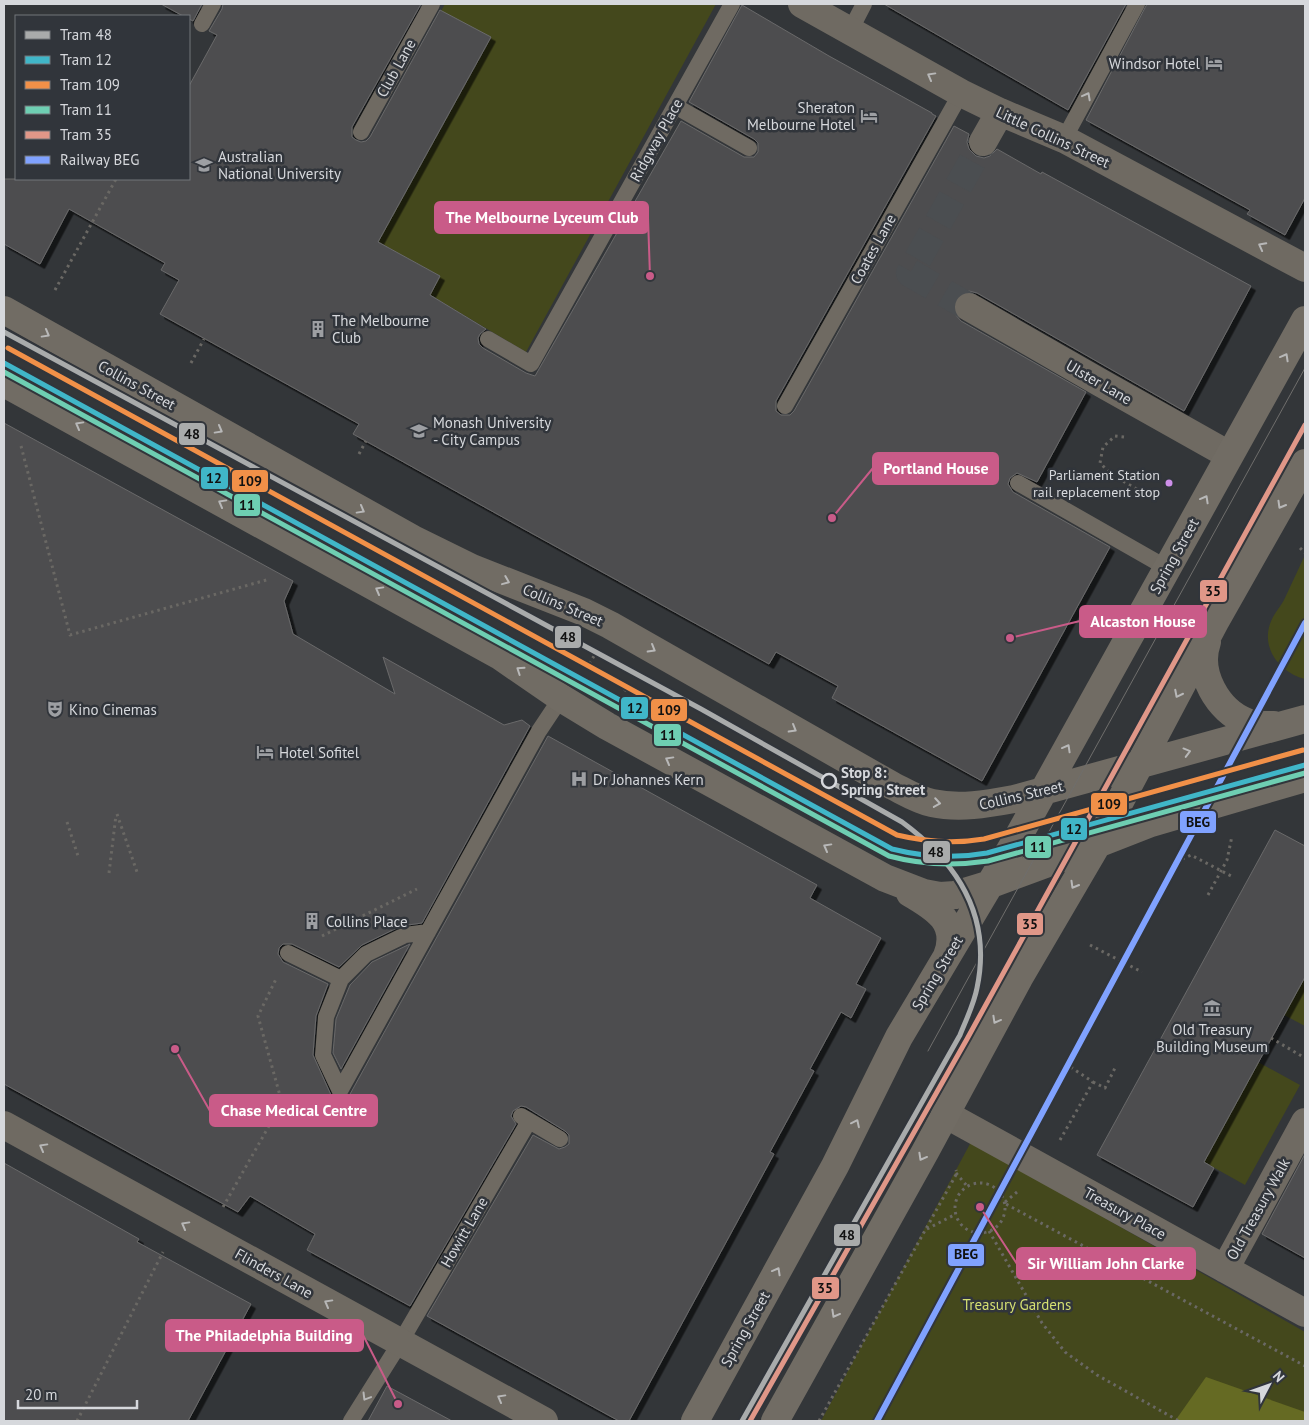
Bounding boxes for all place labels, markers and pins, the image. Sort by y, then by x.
hotel icon: Windsor Hotel [1204,53,1224,73]
place label: Windsor Hotel [1109,54,1201,73]
place label: Sheraton Melbourne Hotel [747,98,856,134]
hotel icon: Sheraton Melbourne Hotel [859,106,879,126]
place label: Australian National University [218,147,341,183]
school or university icon: Australian National University [194,155,214,175]
callout: The Melbourne Lyceum Club [435,202,648,233]
place label: The Melbourne Club [332,311,429,347]
building icon: The Melbourne Club [308,319,328,339]
place label: Monash University - City Campus [433,413,551,449]
school or university icon: Monash University - City Campus [409,421,429,441]
callout: Portland House [873,453,998,484]
place label: Parliament Station rail replacement stop [1033,466,1160,501]
marker: Parliament Station rail replacement stop [1164,478,1174,488]
callout: Alcaston House [1080,606,1206,637]
theatre icon: Kino Cinemas [45,699,65,719]
place label: Kino Cinemas [69,700,157,719]
hotel icon: Hotel Sofitel [255,742,275,762]
place label: Hotel Sofitel [279,743,360,762]
place label: Stop 8: Spring Street [841,763,926,799]
hospital icon: Dr Johannes Kern [569,769,589,789]
place label: Dr Johannes Kern [593,770,704,789]
marker: Stop 8: Spring Street [821,773,837,789]
building icon: Collins Place [302,911,322,931]
place label: Collins Place [326,912,408,931]
museum icon: Old Treasury Building Museum [1202,998,1222,1018]
place label: Old Treasury Building Museum [1156,1020,1268,1056]
callout: Chase Medical Centre [210,1095,377,1126]
callout: Sir William John Clarke [1017,1248,1195,1279]
callout: The Philadelphia Building [166,1320,363,1351]

